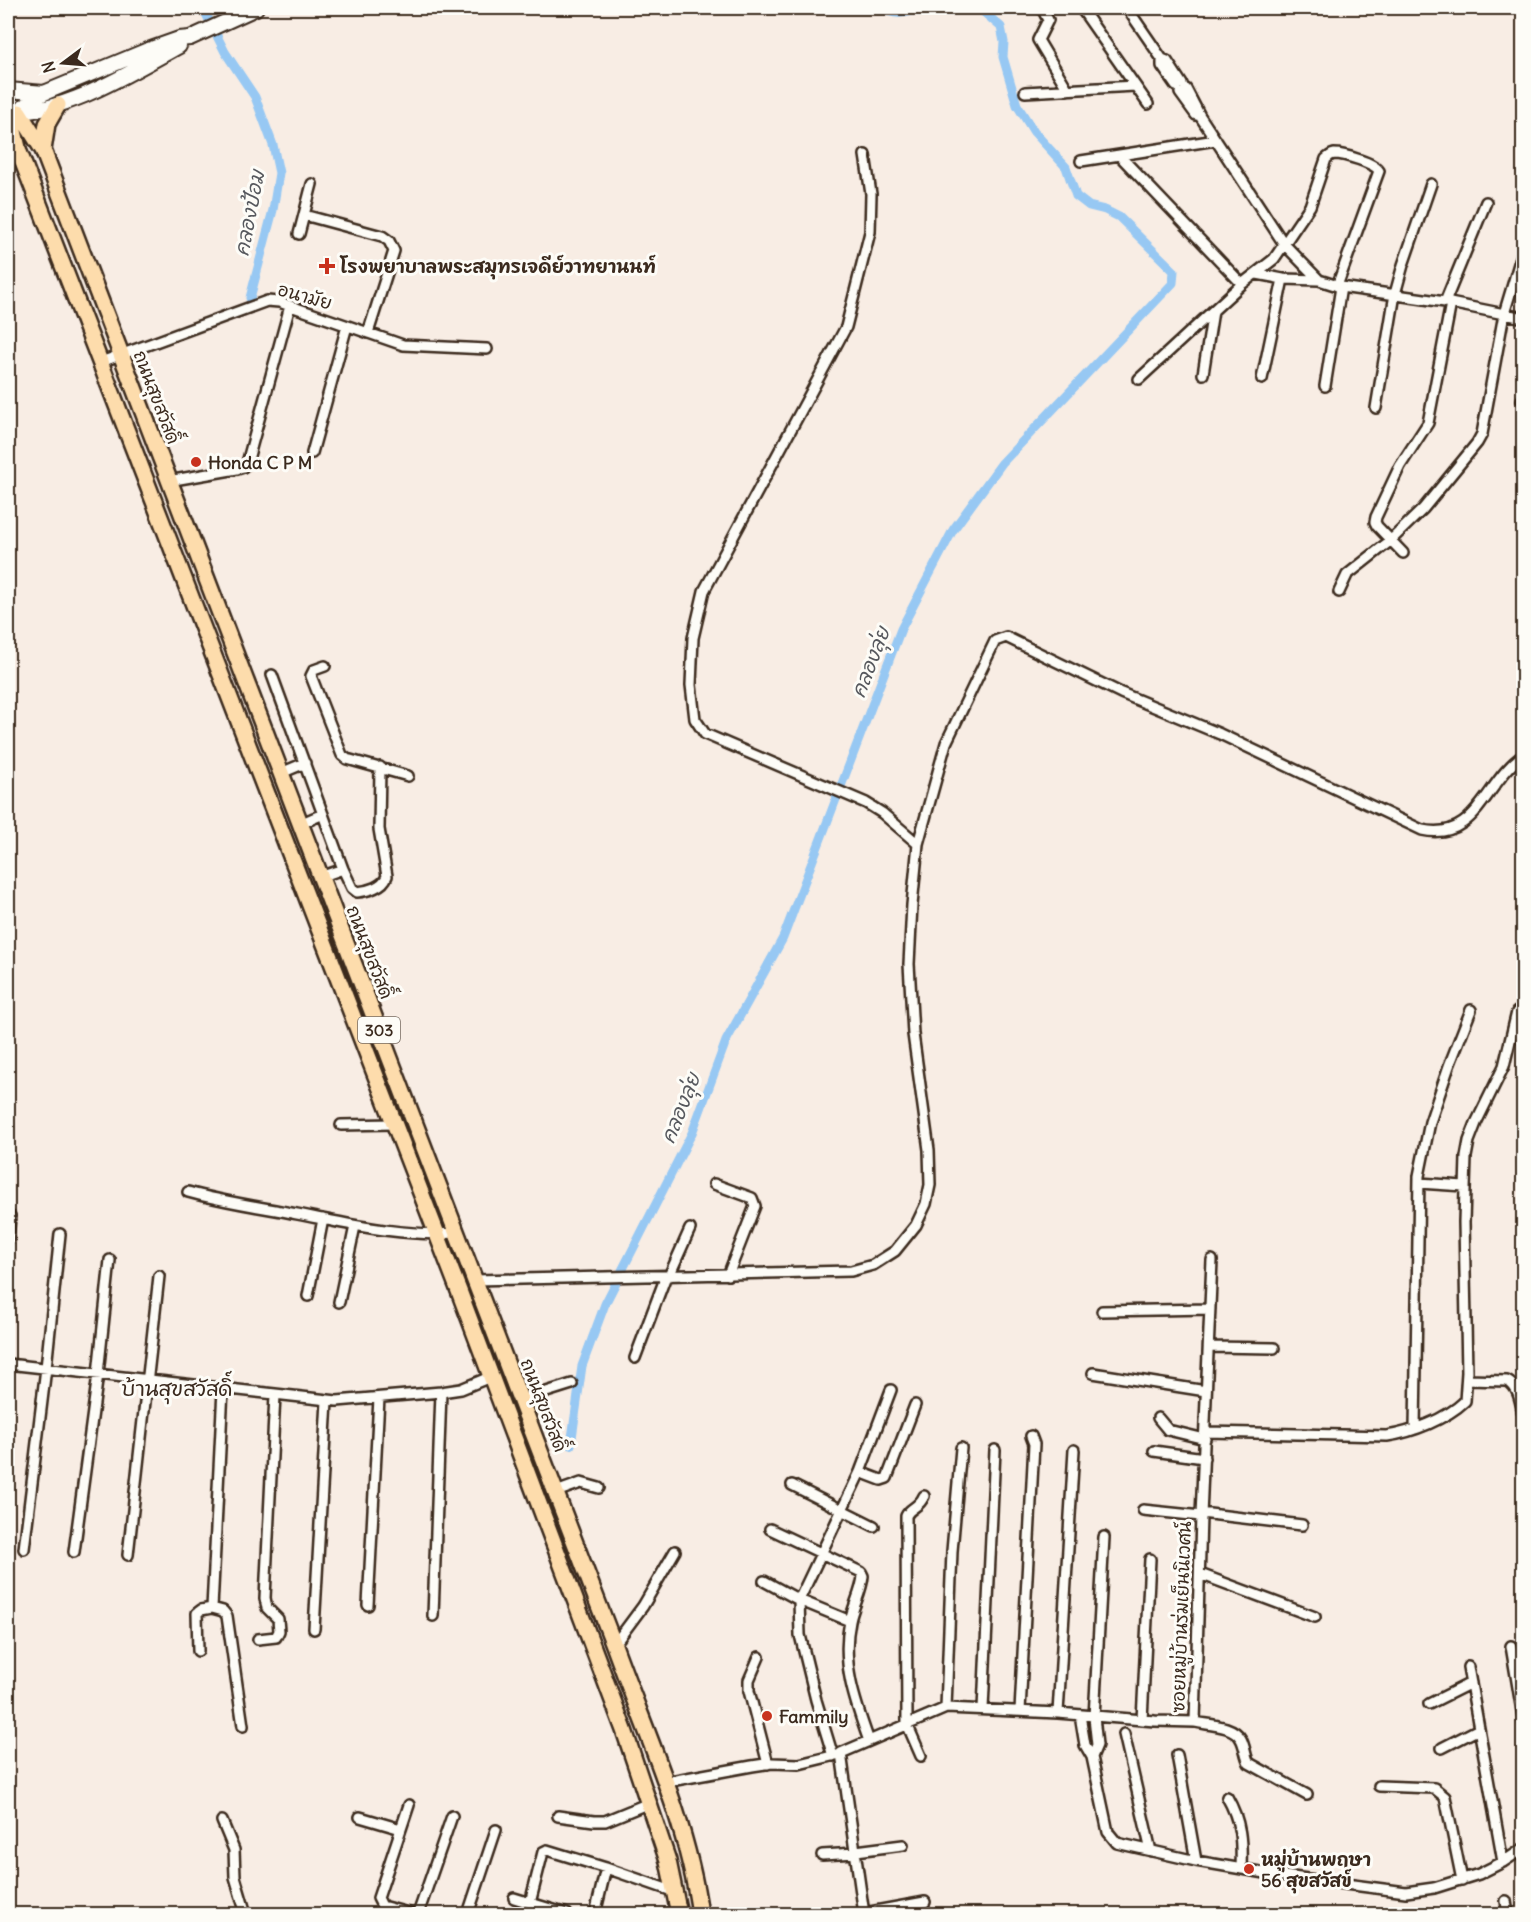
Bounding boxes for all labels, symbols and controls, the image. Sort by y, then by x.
north arrow [33,33,93,93]
text: N [37,59,60,75]
water label: คลองป้อม [228,167,270,258]
place label: โรงพยาบาลพระสมุทรเจดีย์วาทยานนท์ [339,254,656,280]
marker: โรงพยาบาลพระสมุทรเจดีย์วาทยานนท์ [318,257,336,275]
street label: อนามัย [275,277,335,315]
street label: ถนนสุขสวัสดิ์ [126,345,190,448]
place label: Honda C P M [208,451,312,474]
marker: Honda C P M [189,455,203,469]
water label: คลองลุ่ย [845,622,898,702]
street label: ถนนสุขสวัสดิ์ [339,900,403,1003]
road number: 303 [358,1017,400,1043]
water label: คลองลุ่ย [655,1068,709,1148]
street label: ถนนสุขสวัสดิ์ [513,1353,577,1456]
district label: บ้านสุขสวัสดิ์ [122,1370,233,1405]
street label: ซอยหมู่บ้านร่มเย็นนิเวศน์ [1165,1521,1199,1713]
place label: Fammily [779,1705,848,1728]
marker: Fammily [760,1709,774,1723]
place label: หมู่บ้านพฤษา 56 สุขสวัสข์ [1261,1848,1371,1894]
marker: หมู่บ้านพฤษา 56 สุขสวัสข์ [1242,1862,1256,1876]

